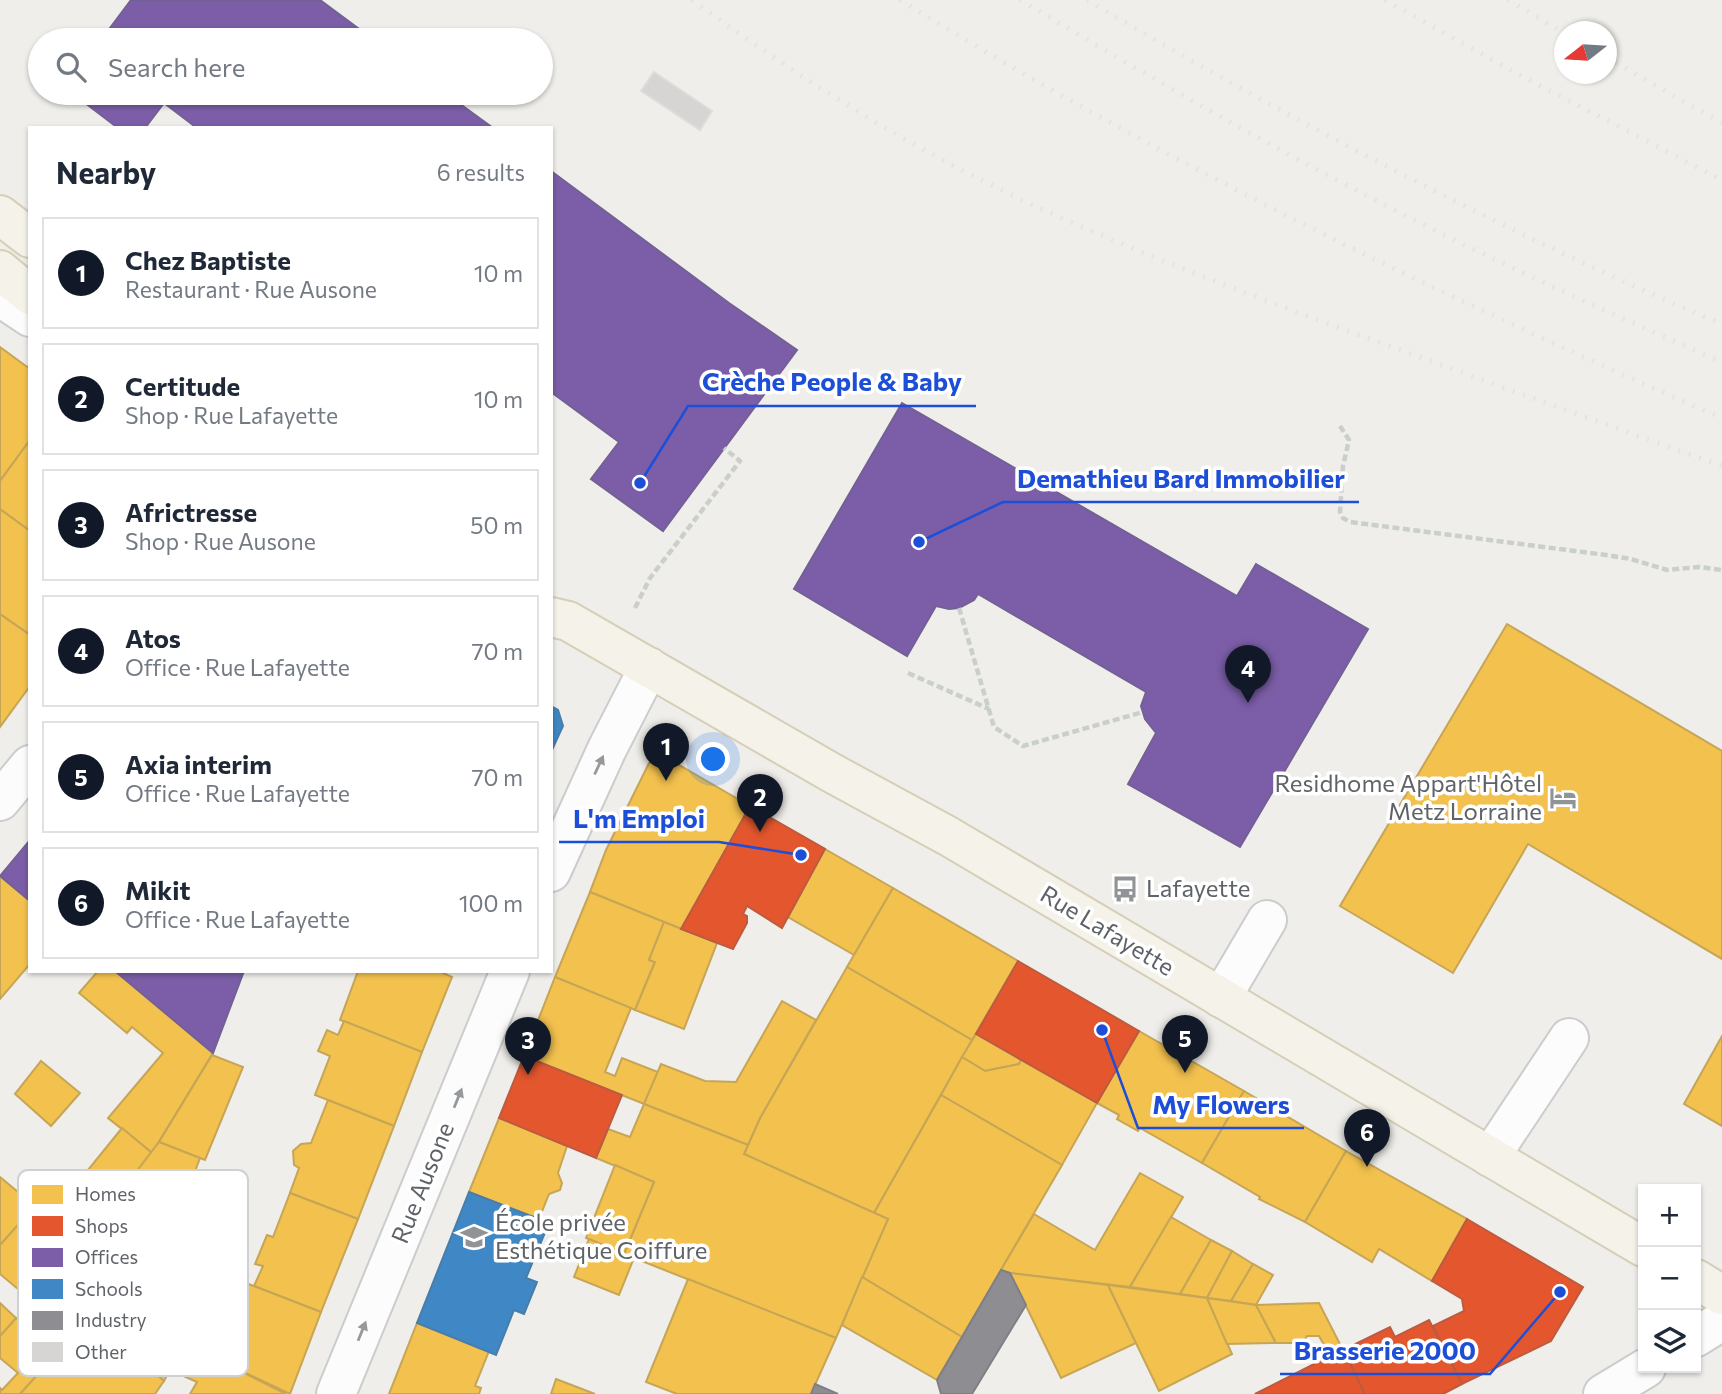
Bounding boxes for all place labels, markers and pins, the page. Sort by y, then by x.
callout: Crèche People & Baby [688,359,976,406]
callout: Demathieu Bard Immobilier [1003,455,1359,502]
pin: 4 [1225,645,1271,703]
pin: 1 [643,723,689,781]
place label: Residhome Appart'Hôtel Metz Lorraine [1274,768,1542,825]
pin: 2 [737,774,783,832]
hotel icon: Residhome Appart'Hôtel Metz Lorraine [1548,783,1578,813]
callout: L'm Emploi [559,795,719,842]
place label: Lafayette [1146,873,1250,902]
bus stop icon: Lafayette [1110,874,1140,904]
pin: 5 [1162,1015,1208,1073]
pin: 3 [505,1017,551,1075]
callout: My Flowers [1138,1081,1304,1128]
pin: 6 [1344,1109,1390,1167]
place label: École privée Esthétique Coiffure [495,1207,707,1264]
school or university icon: École privée Esthétique Coiffure [459,1222,489,1252]
callout: Brasserie 2000 [1280,1327,1490,1374]

